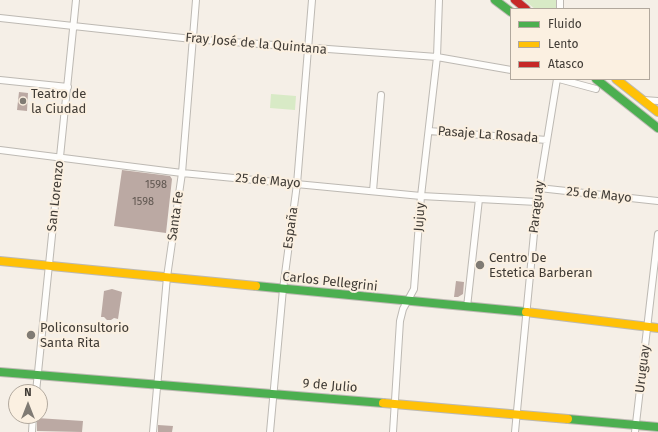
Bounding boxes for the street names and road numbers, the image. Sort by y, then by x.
street label: Fray José de la Quintana [185,30,327,58]
street label: Pasaje La Rosada [437,124,539,146]
street label: San Lorenzo [45,160,67,232]
street label: 25 de Mayo [235,170,301,192]
street label: Paraguay [526,180,548,234]
street label: 25 de Mayo [566,184,632,206]
street label: Santa Fe [165,190,187,242]
street label: Jujuy [411,202,429,232]
street label: España [280,206,302,250]
street label: Carlos Pellegrini [282,269,378,295]
street label: Uruguay [632,344,654,394]
street label: 9 de Julio [302,376,358,396]

